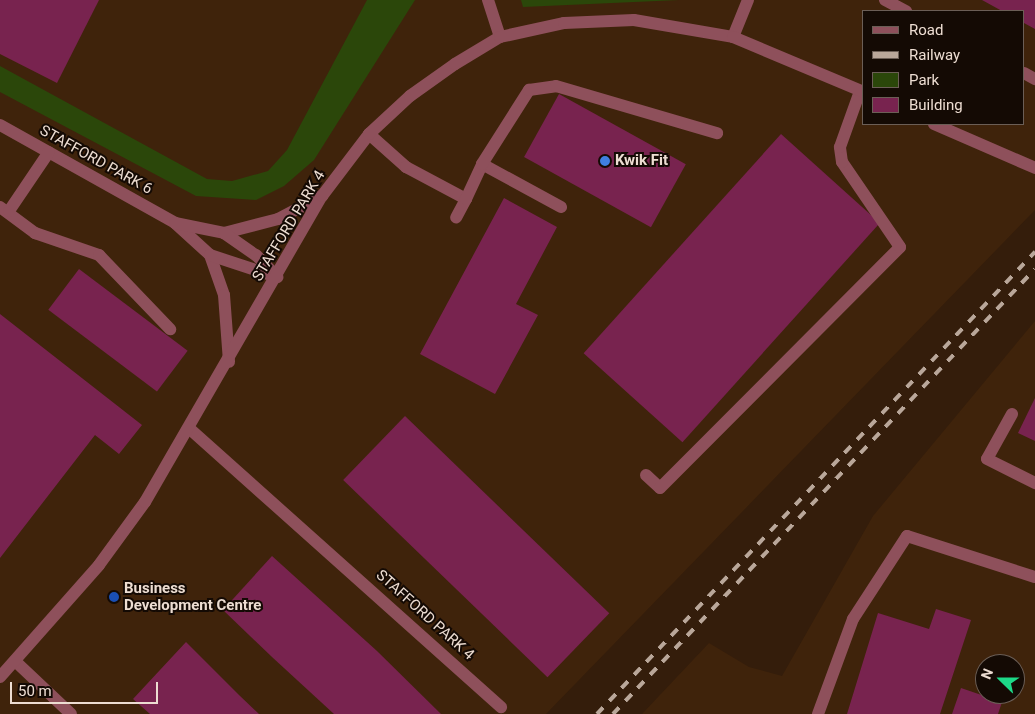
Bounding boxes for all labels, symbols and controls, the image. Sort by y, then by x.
legend [862,10,1025,125]
text: Road [909,21,943,39]
text: Railway [909,46,960,64]
text: Park [909,71,939,89]
text: Building [909,96,963,114]
street label: STAFFORD PARK 6 [37,122,155,198]
place label: Kwik Fit [615,152,668,170]
marker: Kwik Fit [599,155,611,167]
street label: STAFFORD PARK 4 [249,167,329,285]
street label: STAFFORD PARK 4 [372,566,478,664]
place label: Business Development Centre [124,579,261,614]
marker: Business Development Centre [108,591,120,603]
north arrow [975,654,1025,704]
text: N [978,666,996,681]
scale bar [12,672,160,704]
text: 50 m [18,682,52,700]

